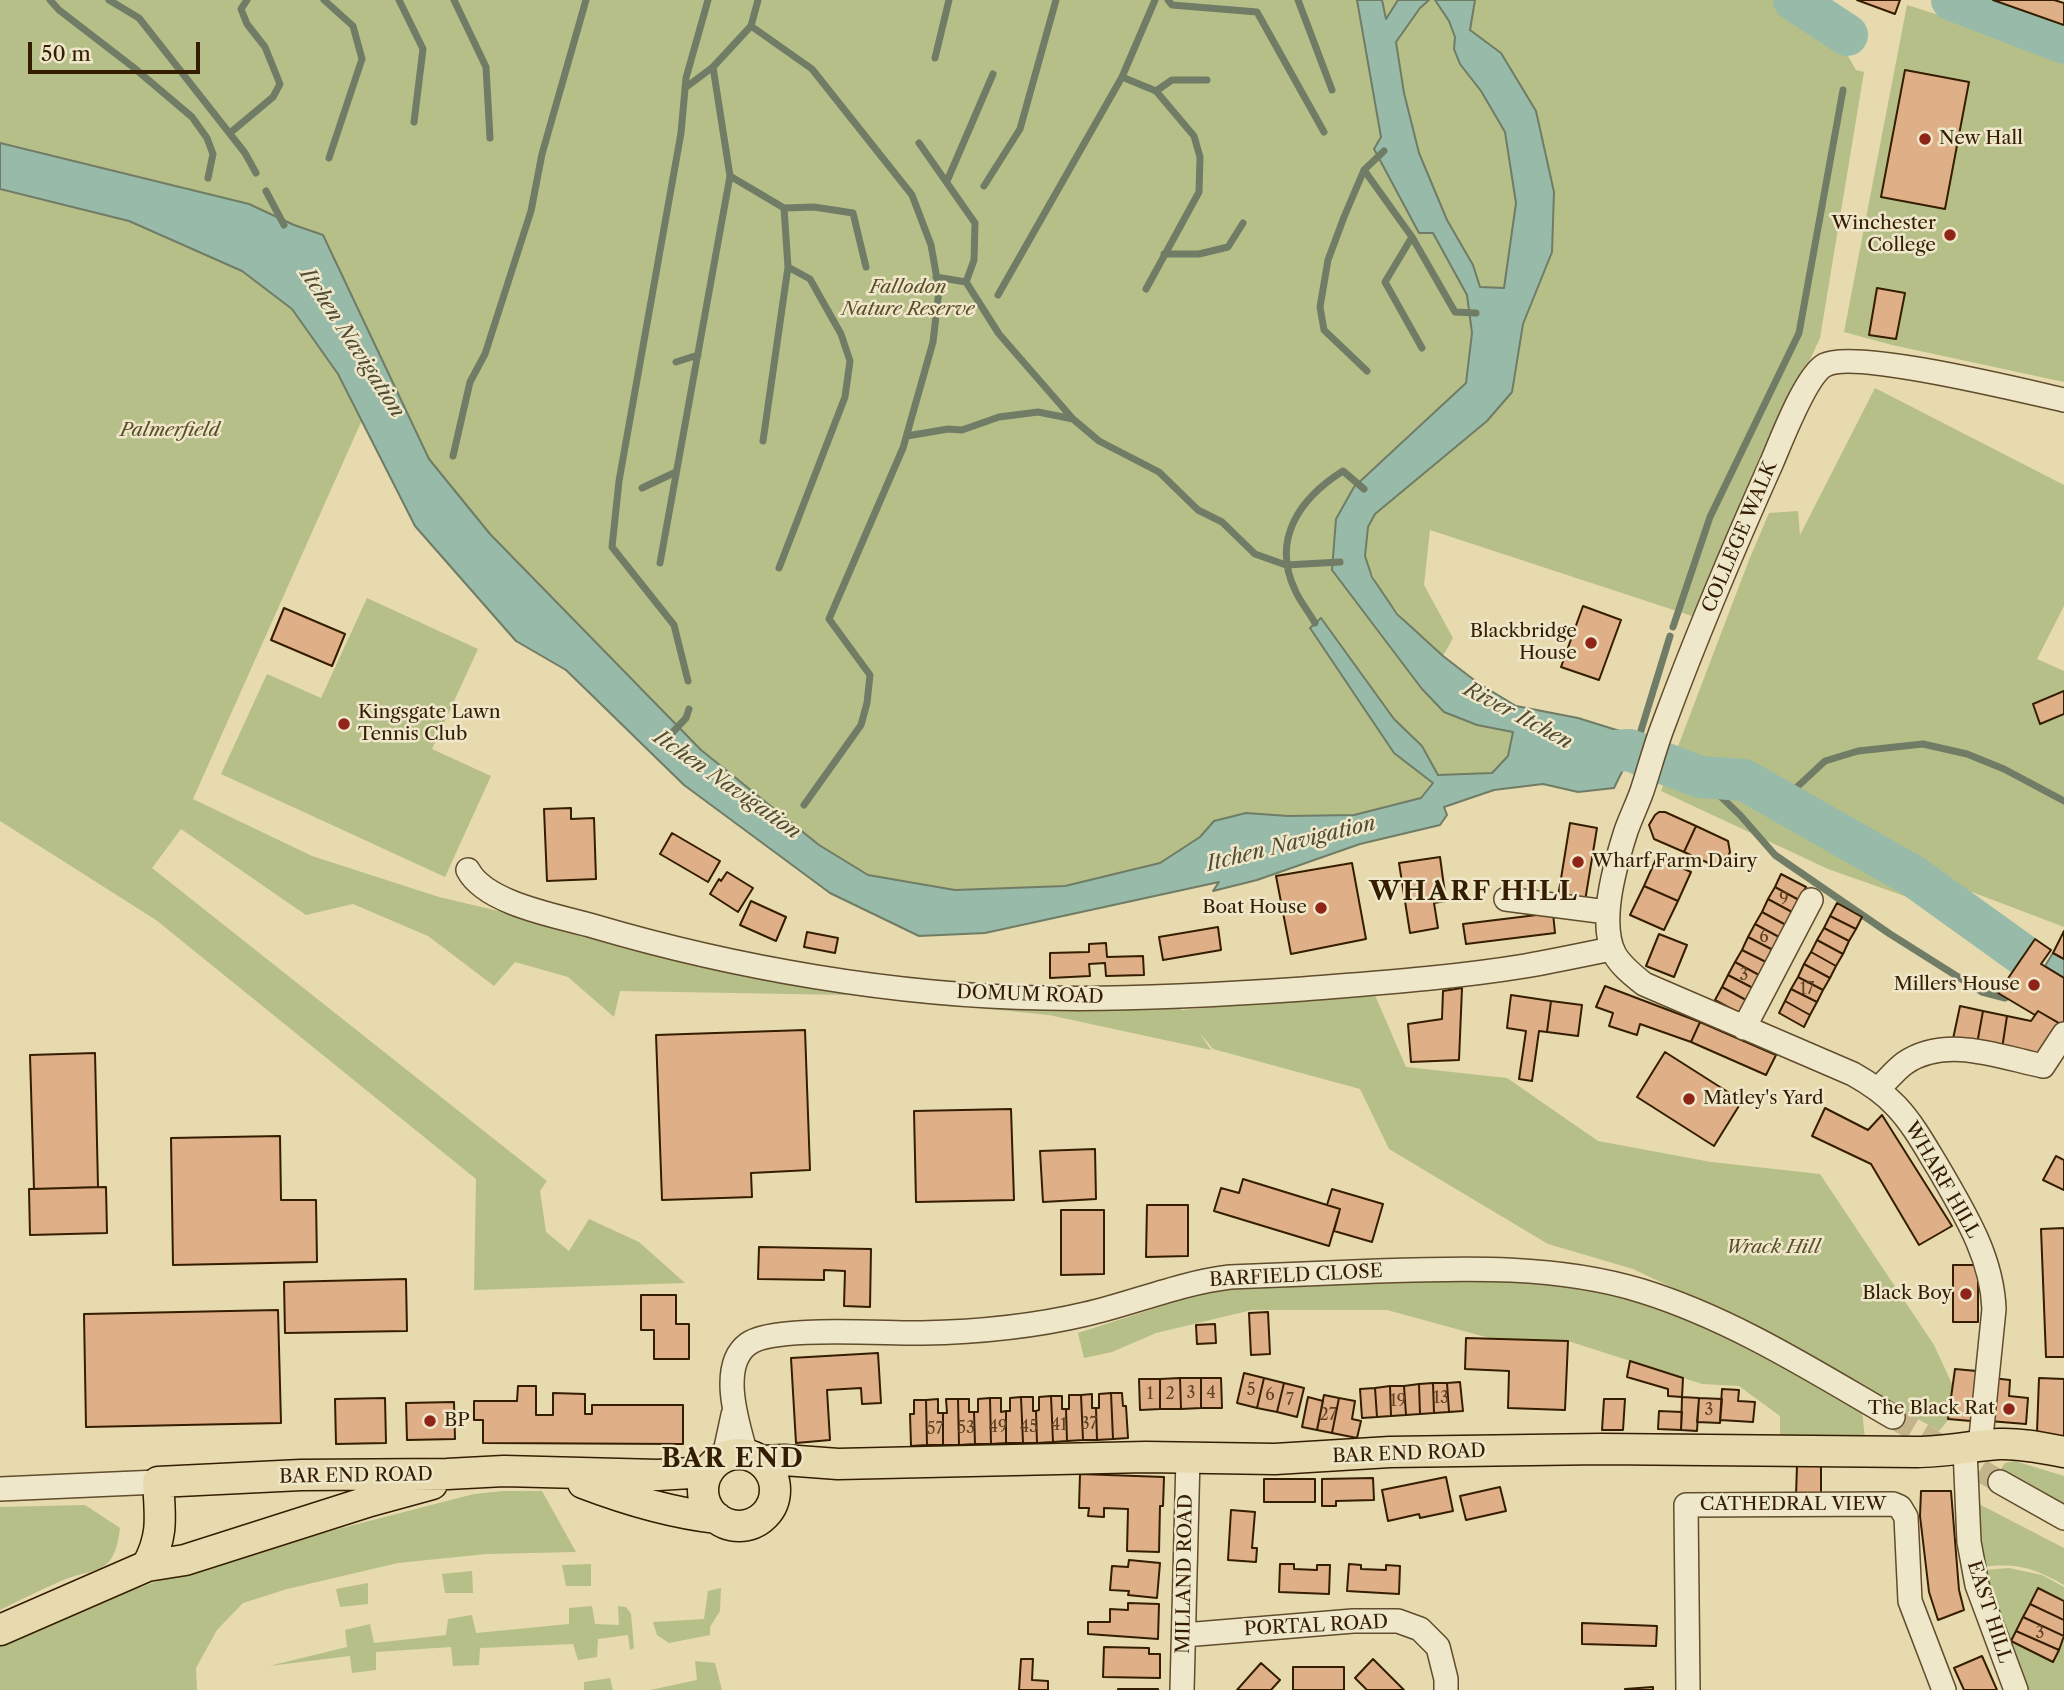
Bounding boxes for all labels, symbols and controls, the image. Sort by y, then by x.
scale bar [32,28,203,72]
text: 50 m [41,41,91,66]
place label: New Hall [1939,128,2023,150]
marker: New Hall [1917,131,1933,147]
place label: Winchester College [1832,213,1936,257]
marker: Winchester College [1942,227,1958,243]
water label: Itchen Navigation [294,263,410,423]
park label: Fallodon Nature Reserve [841,277,975,321]
park label: Palmerfield [120,420,220,442]
street label: COLLEGE WALK [1698,458,1782,616]
place label: Blackbridge House [1470,621,1577,665]
marker: Blackbridge House [1583,635,1599,651]
water label: River Itchen [1459,677,1577,755]
place label: Kingsgate Lawn Tennis Club [358,702,501,746]
marker: Kingsgate Lawn Tennis Club [336,716,352,732]
water label: Itchen Navigation [649,725,805,845]
water label: Itchen Navigation [1204,811,1378,877]
place label: Wharf Farm Dairy [1592,851,1757,873]
marker: Wharf Farm Dairy [1570,854,1586,870]
district label: WHARF HILL [1370,876,1578,908]
house number: 9 [1779,889,1789,909]
place label: Boat House [1202,897,1307,919]
marker: Boat House [1313,900,1329,916]
house number: 6 [1759,927,1769,947]
house number: 3 [1740,965,1748,985]
place label: Millers House [1894,974,2020,996]
marker: Millers House [2026,977,2042,993]
house number: 17 [1800,979,1814,999]
street label: DOMUM ROAD [956,981,1104,1009]
place label: Matley's Yard [1703,1088,1824,1110]
marker: Matley's Yard [1681,1091,1697,1107]
street label: WHARF HILL [1899,1118,1985,1242]
park label: Wrack Hill [1726,1237,1820,1259]
street label: BARFIELD CLOSE [1209,1260,1383,1292]
place label: Black Boy [1862,1283,1952,1305]
marker: Black Boy [1958,1286,1974,1302]
house number: 5 [1247,1380,1255,1400]
house number: 3 [1187,1383,1195,1403]
house number: 4 [1206,1383,1216,1403]
house number: 1 [1147,1384,1153,1404]
house number: 2 [1165,1384,1175,1404]
house number: 6 [1265,1385,1275,1405]
house number: 13 [1433,1388,1449,1408]
house number: 7 [1286,1390,1294,1410]
house number: 19 [1390,1391,1406,1411]
place label: The Black Rat [1868,1398,1995,1420]
house number: 3 [1705,1400,1713,1420]
marker: The Black Rat [2001,1401,2017,1417]
house number: 27 [1319,1405,1337,1425]
place label: BP [444,1410,470,1432]
marker: BP [422,1413,438,1429]
house number: 37 [1081,1414,1097,1434]
house number: 41 [1051,1415,1067,1435]
house number: 49 [989,1417,1007,1437]
house number: 45 [1020,1417,1038,1437]
house number: 53 [957,1418,975,1438]
house number: 57 [927,1419,943,1439]
street label: BAR END ROAD [1332,1440,1486,1468]
district label: BAR END [662,1443,804,1475]
street label: BAR END ROAD [279,1463,433,1489]
street label: MILLAND ROAD [1172,1494,1198,1654]
street label: CATHEDRAL VIEW [1700,1494,1886,1516]
street label: EAST HILL [1962,1558,2016,1666]
street label: PORTAL ROAD [1243,1611,1389,1641]
house number: 3 [2036,1623,2044,1643]

